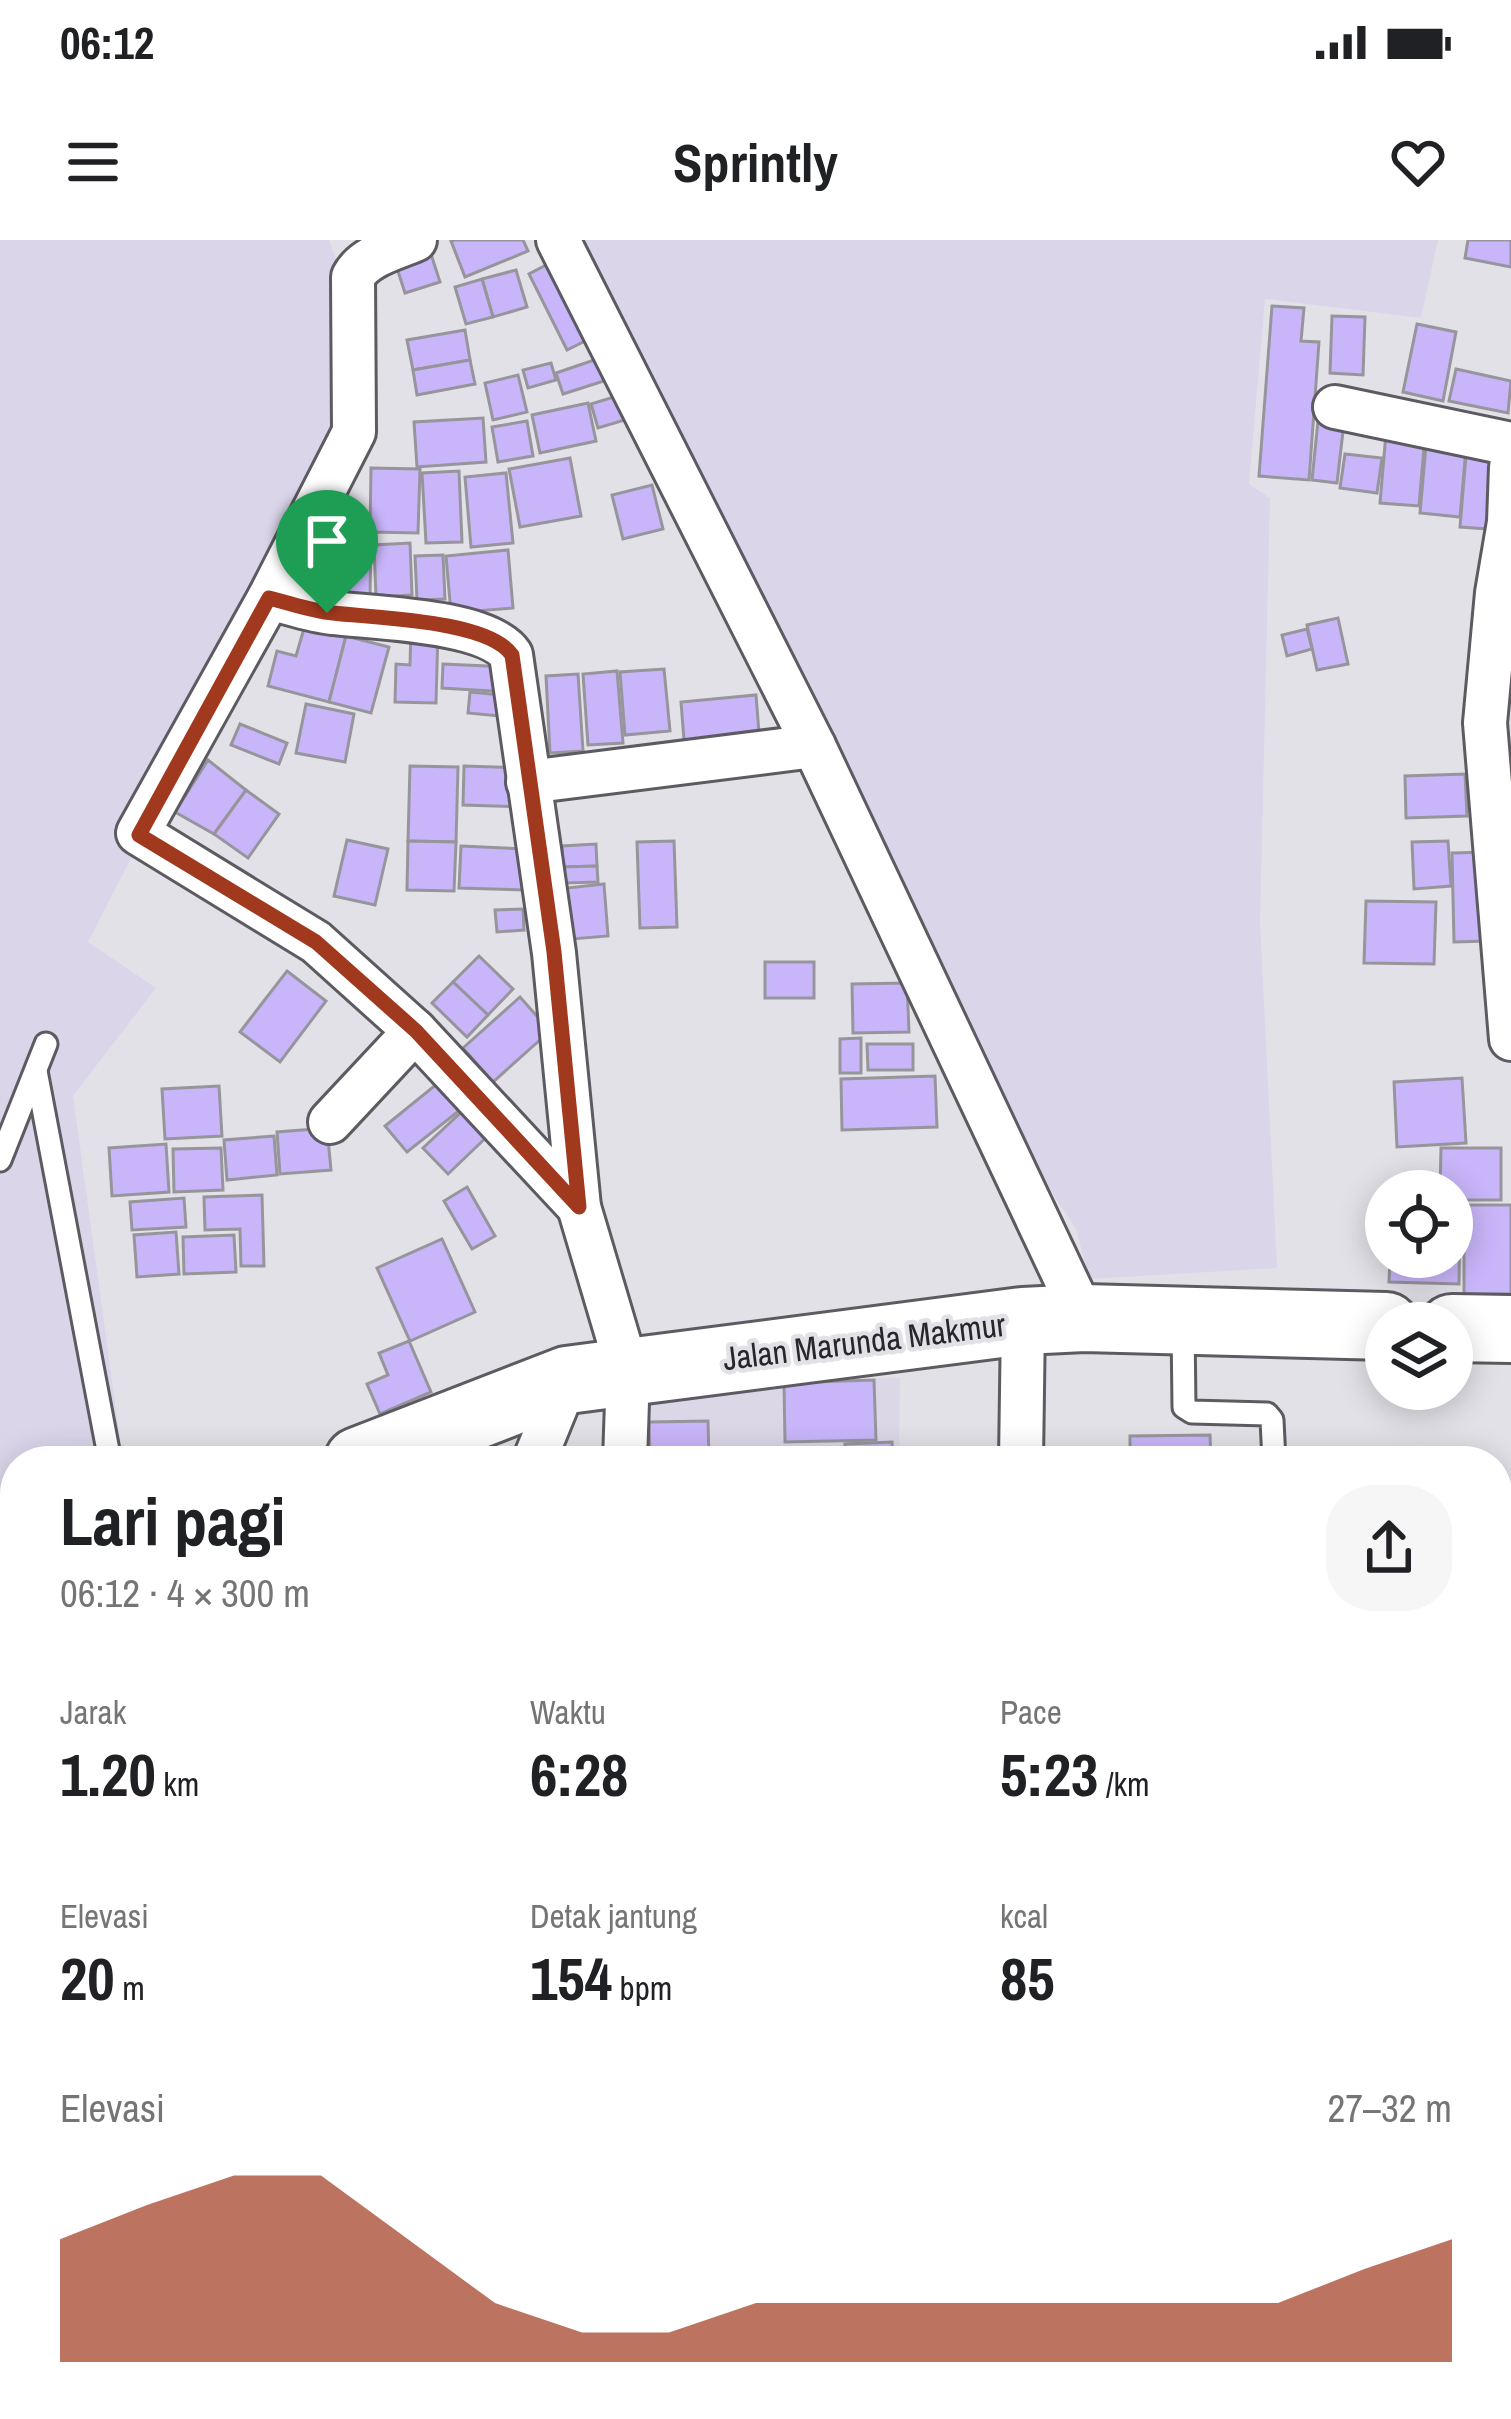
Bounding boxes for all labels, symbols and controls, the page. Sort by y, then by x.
text: 06:12 [60,12,154,73]
text: Sprintly [673,126,838,199]
icon: menu [60,129,126,195]
icon: heart [1385,129,1451,195]
pin [276,490,378,613]
icon: arrive [294,508,360,574]
map controls [1365,1170,1473,1410]
button: locate [1365,1170,1473,1278]
street label: Jalan Marunda Makmur [720,1302,1008,1380]
button: layers [1365,1302,1473,1410]
text: Lari pagi [60,1477,286,1566]
button: share [1326,1485,1452,1611]
text: 06:12 · 4 × 300 m [60,1567,310,1619]
text: Jarak [60,1690,126,1734]
text: Waktu [530,1690,606,1734]
text: Pace [1000,1690,1062,1734]
text: 1.20 [60,1734,156,1815]
text: 6:28 [530,1734,628,1815]
text: 5:23 [1000,1734,1098,1815]
text: km [156,1762,199,1806]
text: /km [1098,1762,1150,1806]
text: Elevasi [60,1894,149,1938]
text: Detak jantung [530,1894,697,1938]
text: kcal [1000,1894,1048,1938]
text: 20 [60,1938,115,2019]
text: 154 [530,1938,612,2019]
text: 85 [1000,1938,1055,2019]
text: m [115,1966,145,2010]
text: bpm [612,1966,672,2010]
text: Elevasi [60,2082,165,2134]
text: 27–32 m [1328,2082,1452,2134]

